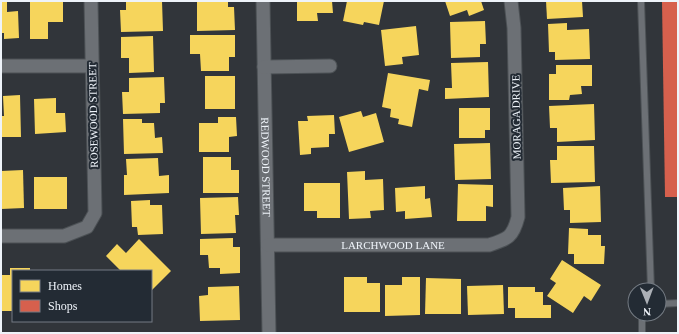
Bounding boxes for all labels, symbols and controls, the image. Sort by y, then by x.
street label: ROSEWOOD STREET [86,62,100,168]
street label: MORAGA DRIVE [509,74,523,159]
street label: REDWOOD STREET [259,117,273,217]
street label: LARCHWOOD LANE [341,239,445,251]
legend [12,270,152,322]
text: Homes [48,279,82,293]
north arrow [627,282,667,322]
text: Shops [48,299,78,313]
text: N [643,306,651,318]

